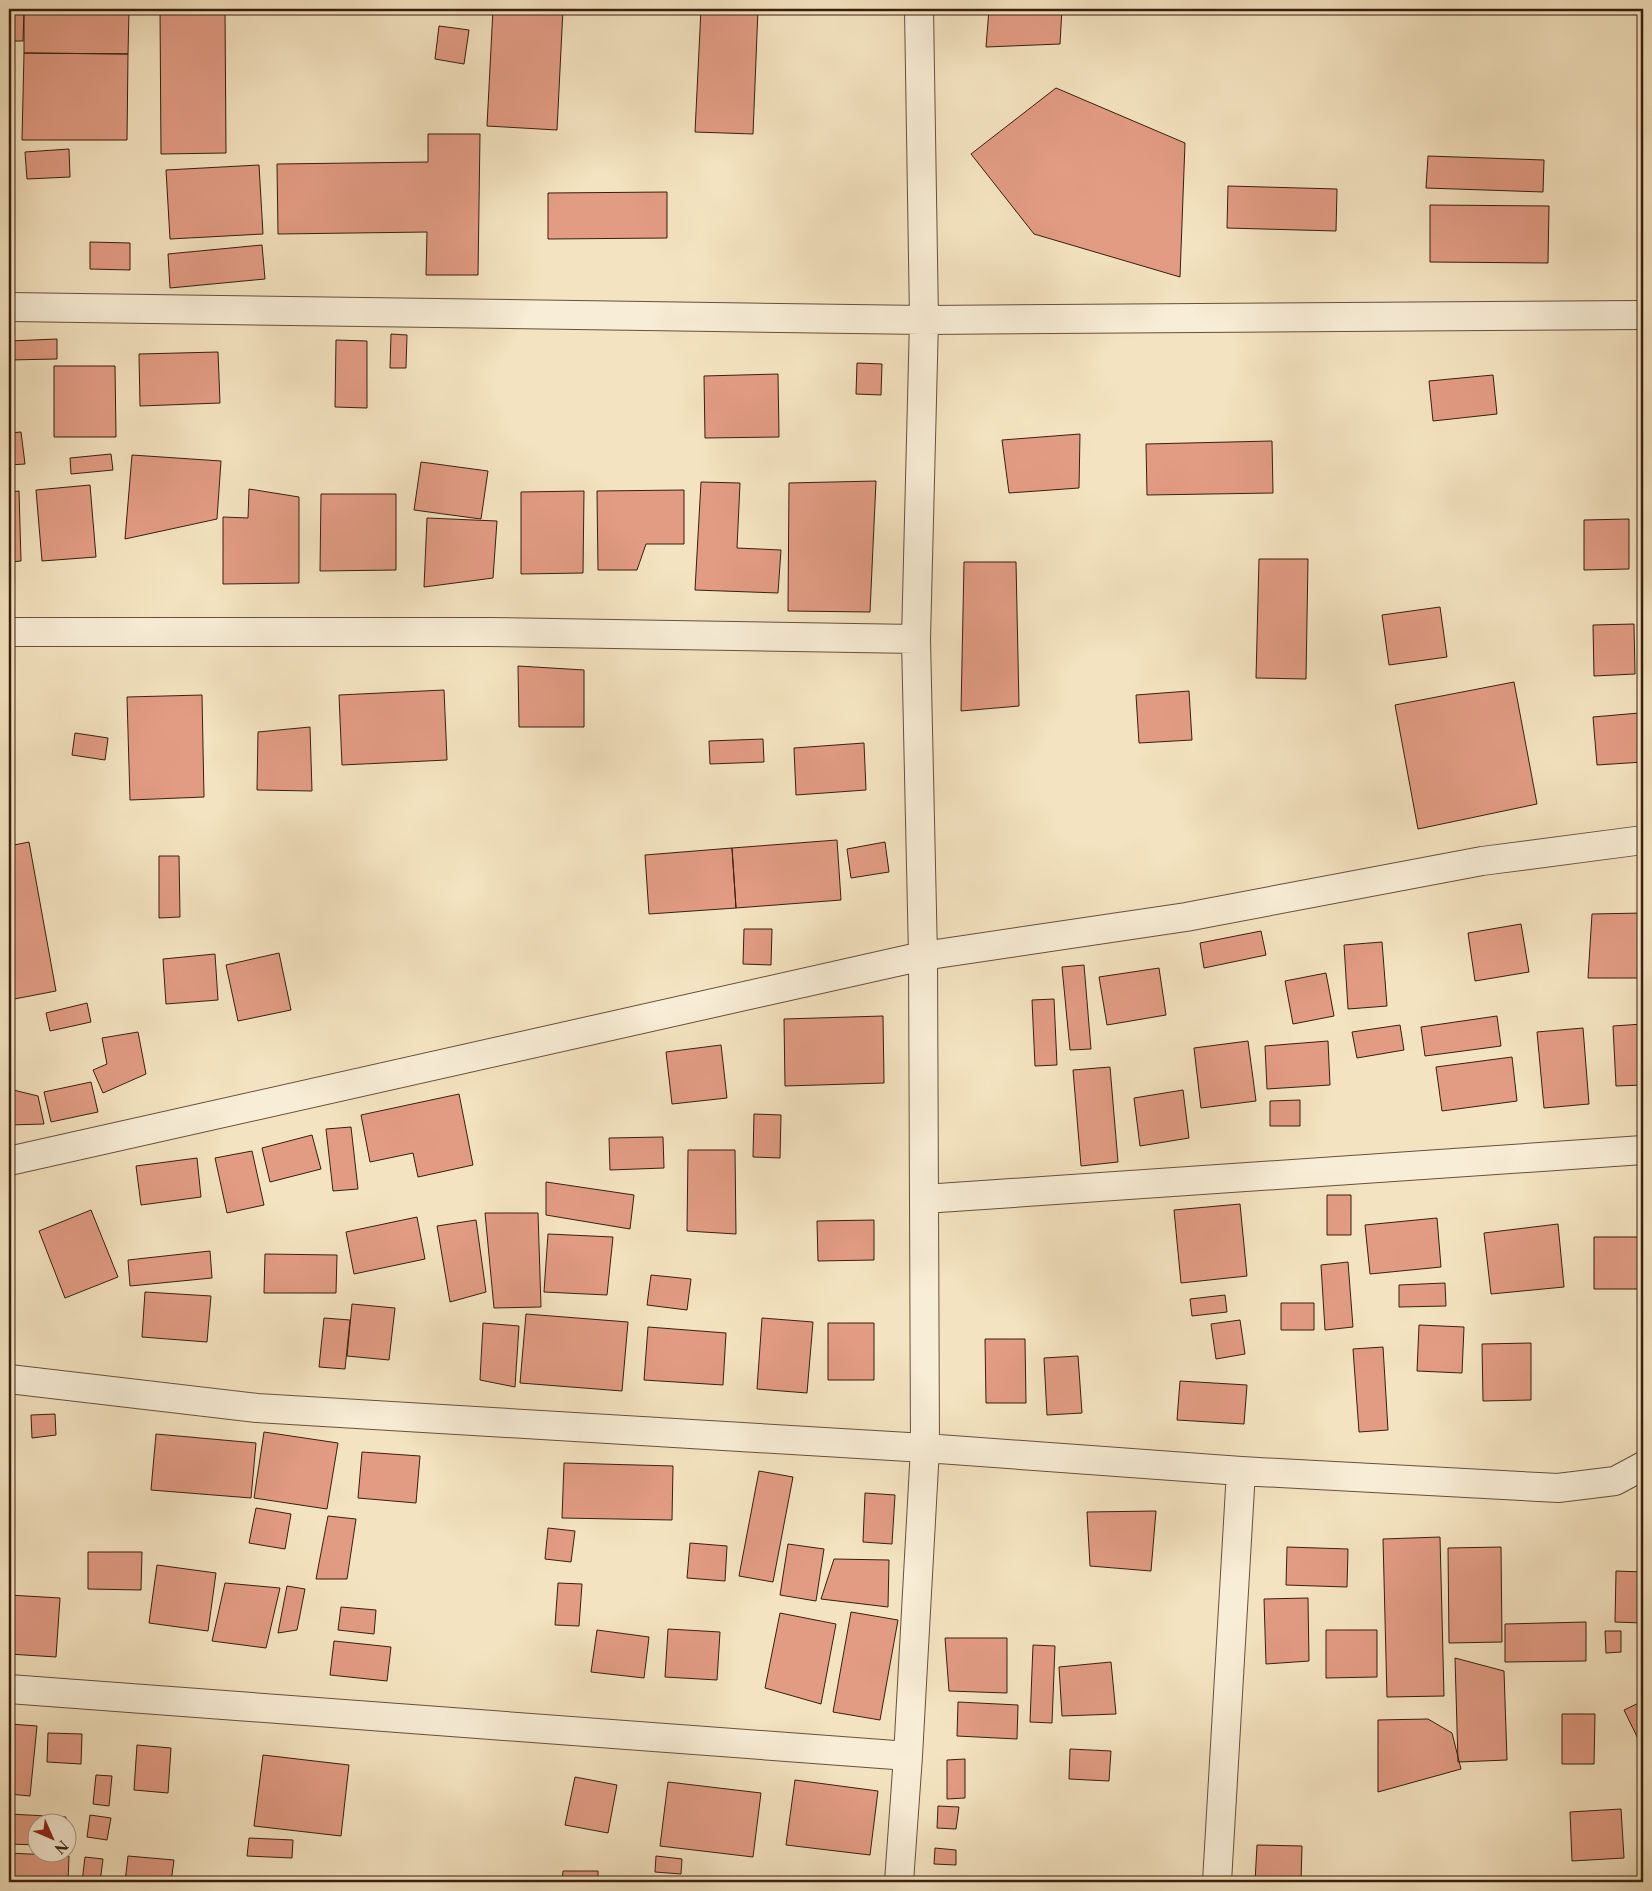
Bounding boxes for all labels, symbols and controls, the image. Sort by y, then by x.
north arrow [28,1814,78,1864]
text: N [51,1837,72,1858]

